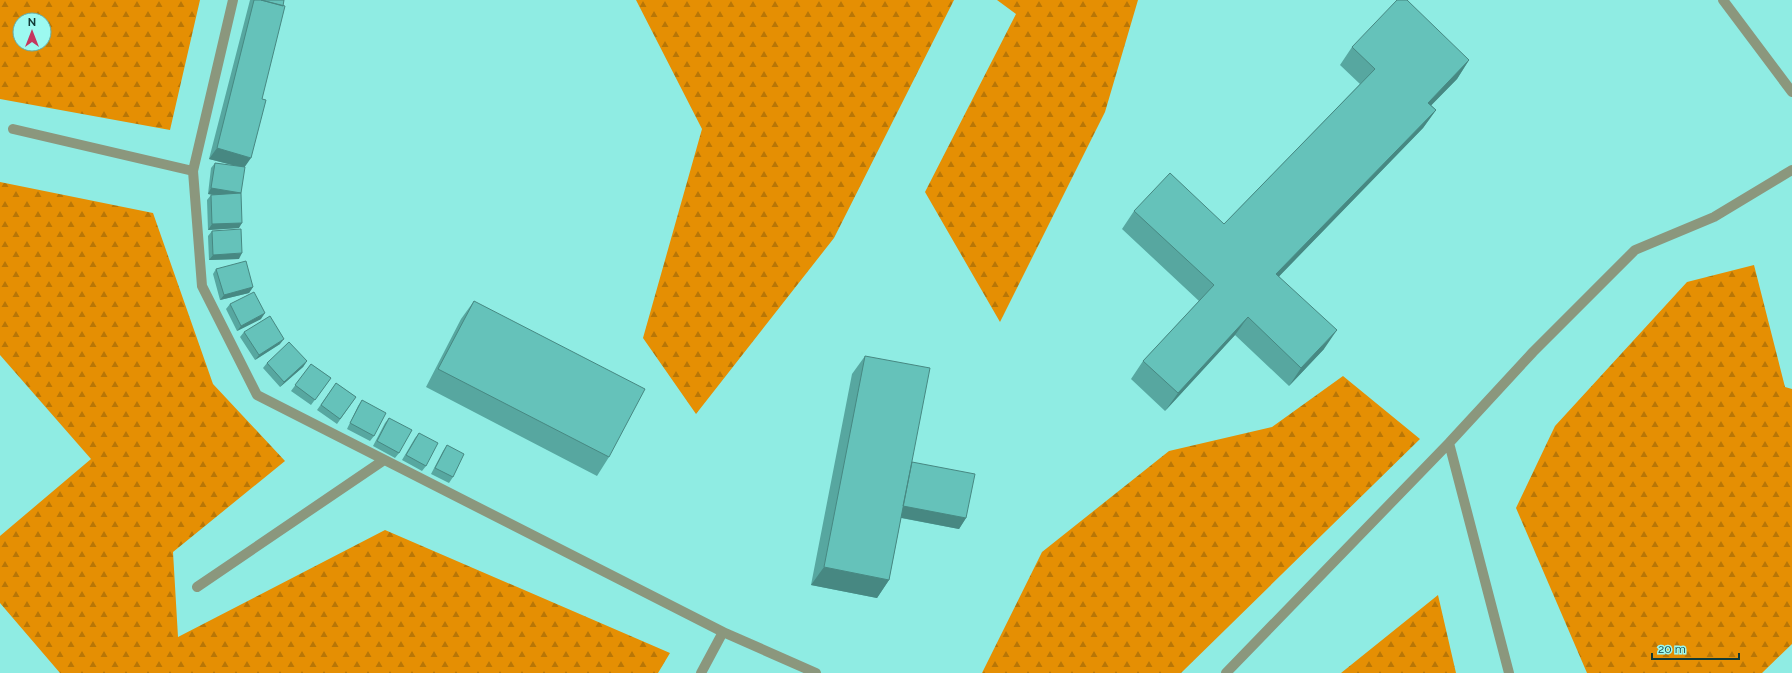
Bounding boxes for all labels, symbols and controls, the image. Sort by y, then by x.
north arrow [12,12,52,52]
text: N [28,16,36,29]
scale bar [1652,635,1739,661]
text: 20 m [1658,642,1686,656]

